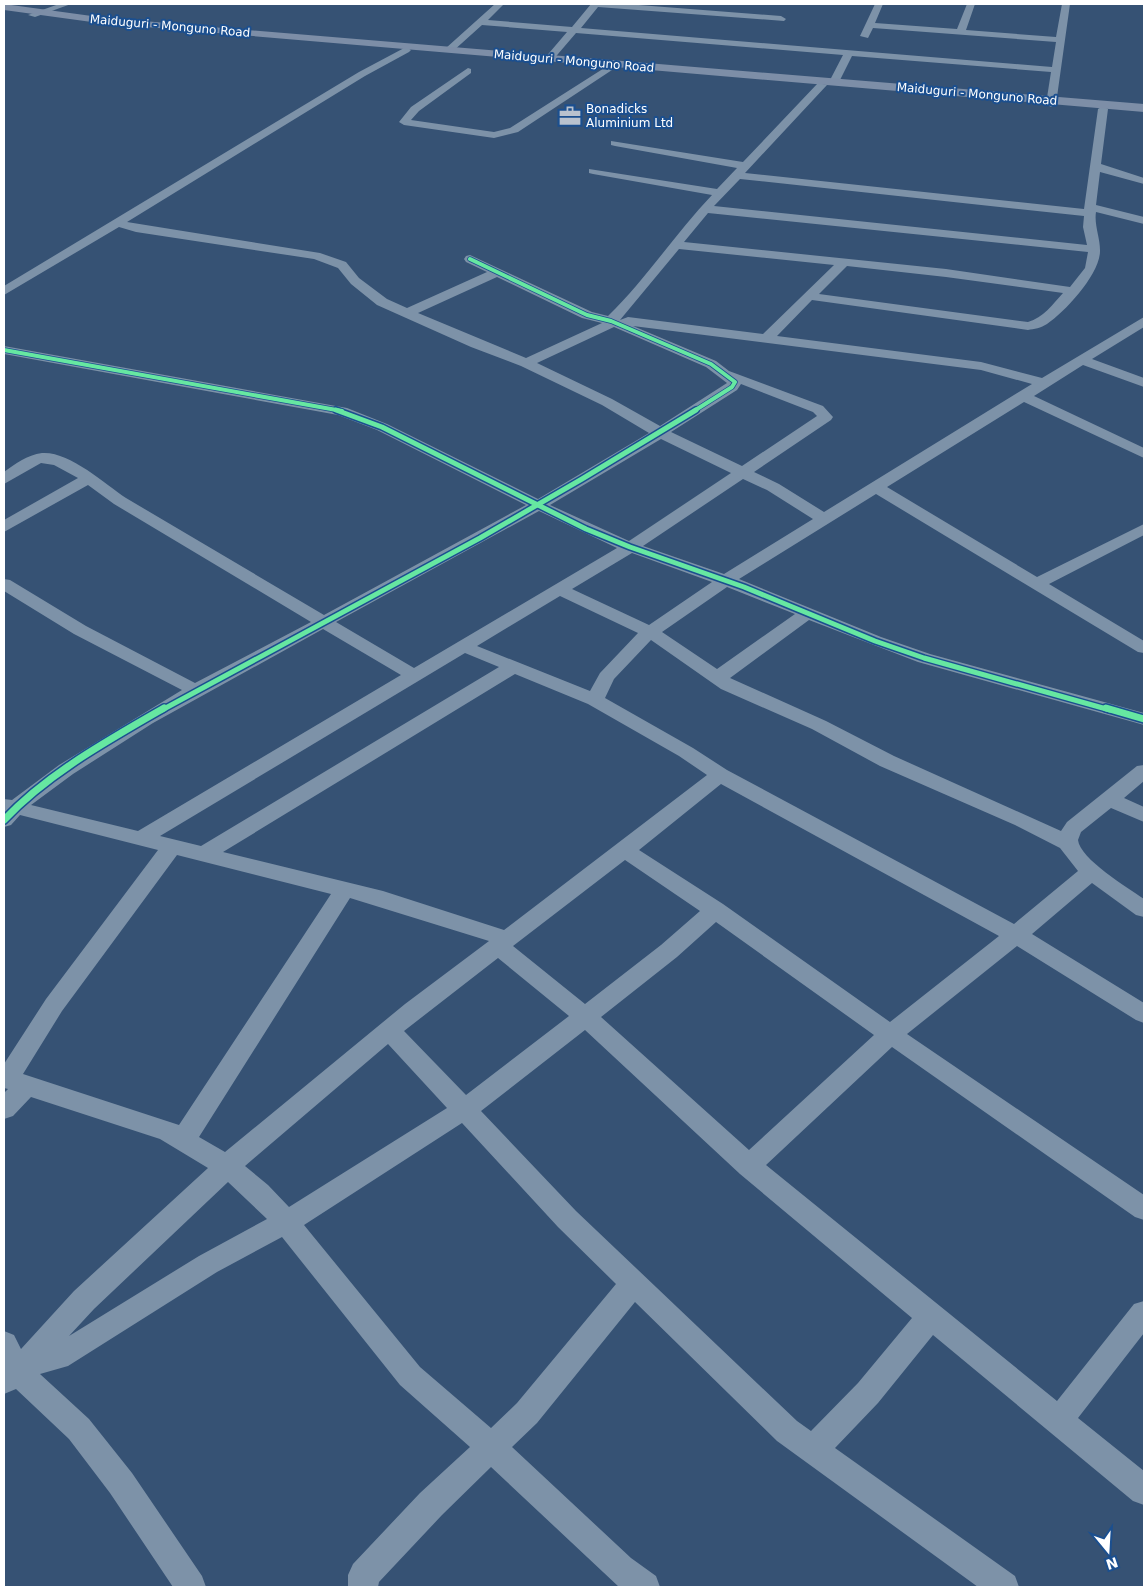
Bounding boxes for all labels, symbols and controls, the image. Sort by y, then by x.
street label: Maiduguri - Monguno Road [89,12,251,40]
street label: Maiduguri - Monguno Road [493,47,655,75]
street label: Maiduguri - Monguno Road [896,80,1058,108]
place label: Bonadicks Aluminium Ltd [586,102,673,130]
office icon: Bonadicks Aluminium Ltd [557,103,583,129]
north arrow [1083,1526,1133,1576]
text: N [1104,1554,1120,1573]

